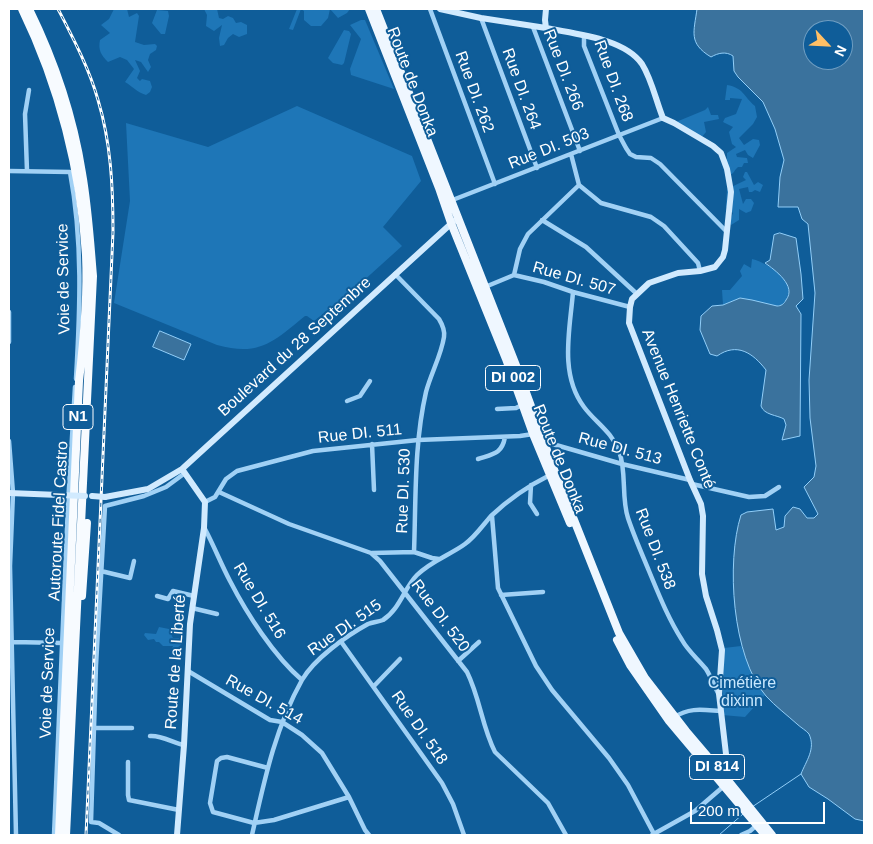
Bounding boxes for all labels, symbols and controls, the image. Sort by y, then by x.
north arrow [803,20,853,70]
street label: Route de Donka [382,25,442,139]
street label: Rue DI. 266 [539,27,587,113]
street label: Rue DI. 268 [589,38,637,124]
text: N [831,43,850,59]
street label: Rue DI. 264 [497,46,545,132]
street label: Rue DI. 262 [450,49,498,135]
street label: Rue DI. 503 [506,124,592,174]
street label: Voie de Service [53,223,75,335]
street label: Rue DI. 507 [530,258,618,300]
street label: Boulevard du 28 Septembre [215,273,375,421]
street label: Avenue Henriette Conté [637,326,719,492]
road number: DI 002 [486,366,540,390]
street label: Route de Donka [528,402,590,516]
road number: N1 [63,404,93,430]
street label: Rue DI. 511 [317,420,403,448]
street label: Rue DI. 513 [576,429,664,469]
street label: Autoroute Fidel Castro [45,441,73,601]
street label: Rue DI. 530 [393,448,415,534]
street label: Rue DI. 538 [631,506,679,592]
street label: Rue DI. 516 [229,559,289,643]
street label: Rue DI. 520 [407,576,473,656]
street label: Route de la Liberté [162,594,190,730]
street label: Rue DI. 515 [305,596,385,660]
street label: Voie de Service [36,627,60,739]
street label: Rue DI. 514 [222,671,306,729]
park label: Cimétière dixinn [708,674,776,712]
street label: Rue DI. 518 [387,688,451,768]
road number: DI 814 [690,754,744,780]
scale bar [693,792,828,824]
text: 200 m [698,802,740,819]

